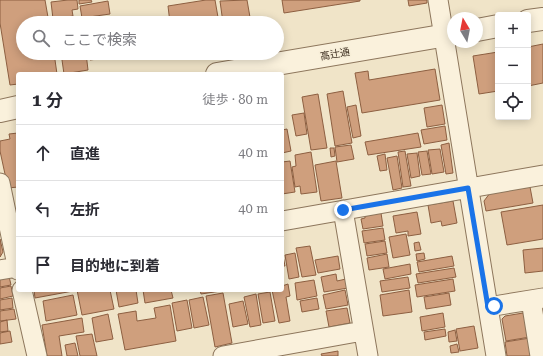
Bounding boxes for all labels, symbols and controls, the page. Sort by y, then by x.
north arrow [447,12,483,48]
map controls [495,12,531,120]
button: + [495,12,531,48]
search box [16,16,284,60]
icon: search [30,27,52,49]
text: ここで検索 [62,31,137,49]
street label: 高辻通 [319,46,351,62]
button: − [495,48,531,84]
button: locate [495,84,531,120]
text: 1 分 [32,90,63,110]
text: 徒歩 · 80 m [202,92,268,107]
icon: ahead [32,142,54,164]
text: 直進 [70,145,100,163]
text: 40 m [238,145,268,160]
icon: left [32,198,54,220]
text: 左折 [70,201,100,219]
text: 40 m [238,201,268,216]
route end [334,201,352,219]
icon: arrive [32,254,54,276]
text: 目的地に到着 [70,257,160,275]
route start [485,297,503,315]

